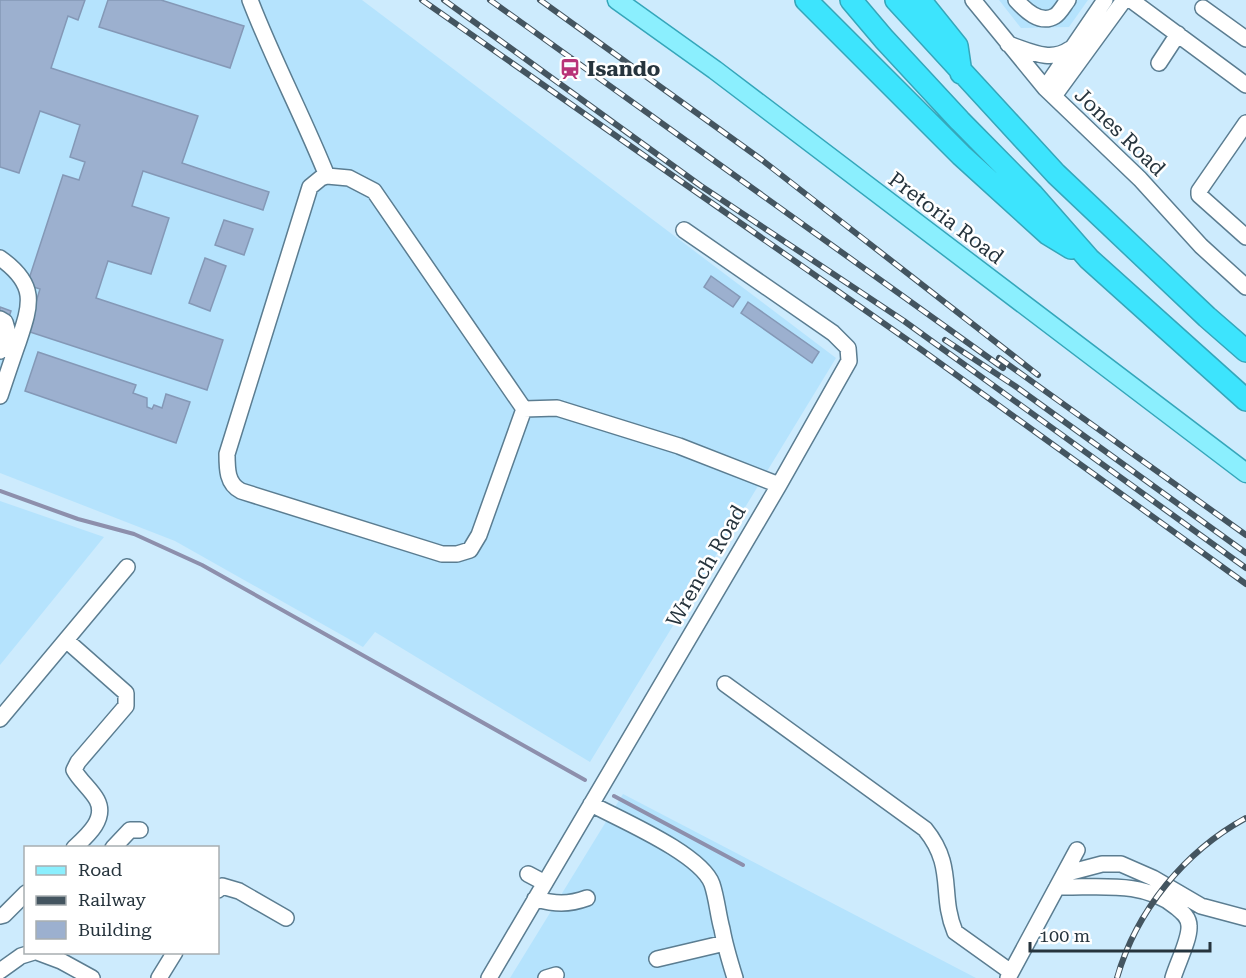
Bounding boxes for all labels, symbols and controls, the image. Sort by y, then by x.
station icon: Isando [558,57,582,81]
place label: Isando [587,57,660,81]
street label: Jones Road [1070,83,1171,181]
street label: Pretoria Road [884,167,1009,269]
street label: Wrench Road [661,500,751,631]
legend [24,846,219,954]
text: Road [78,859,123,880]
text: Railway [78,889,146,910]
scale bar [1030,915,1210,953]
text: Building [78,919,152,940]
text: 100 m [1039,925,1090,946]

